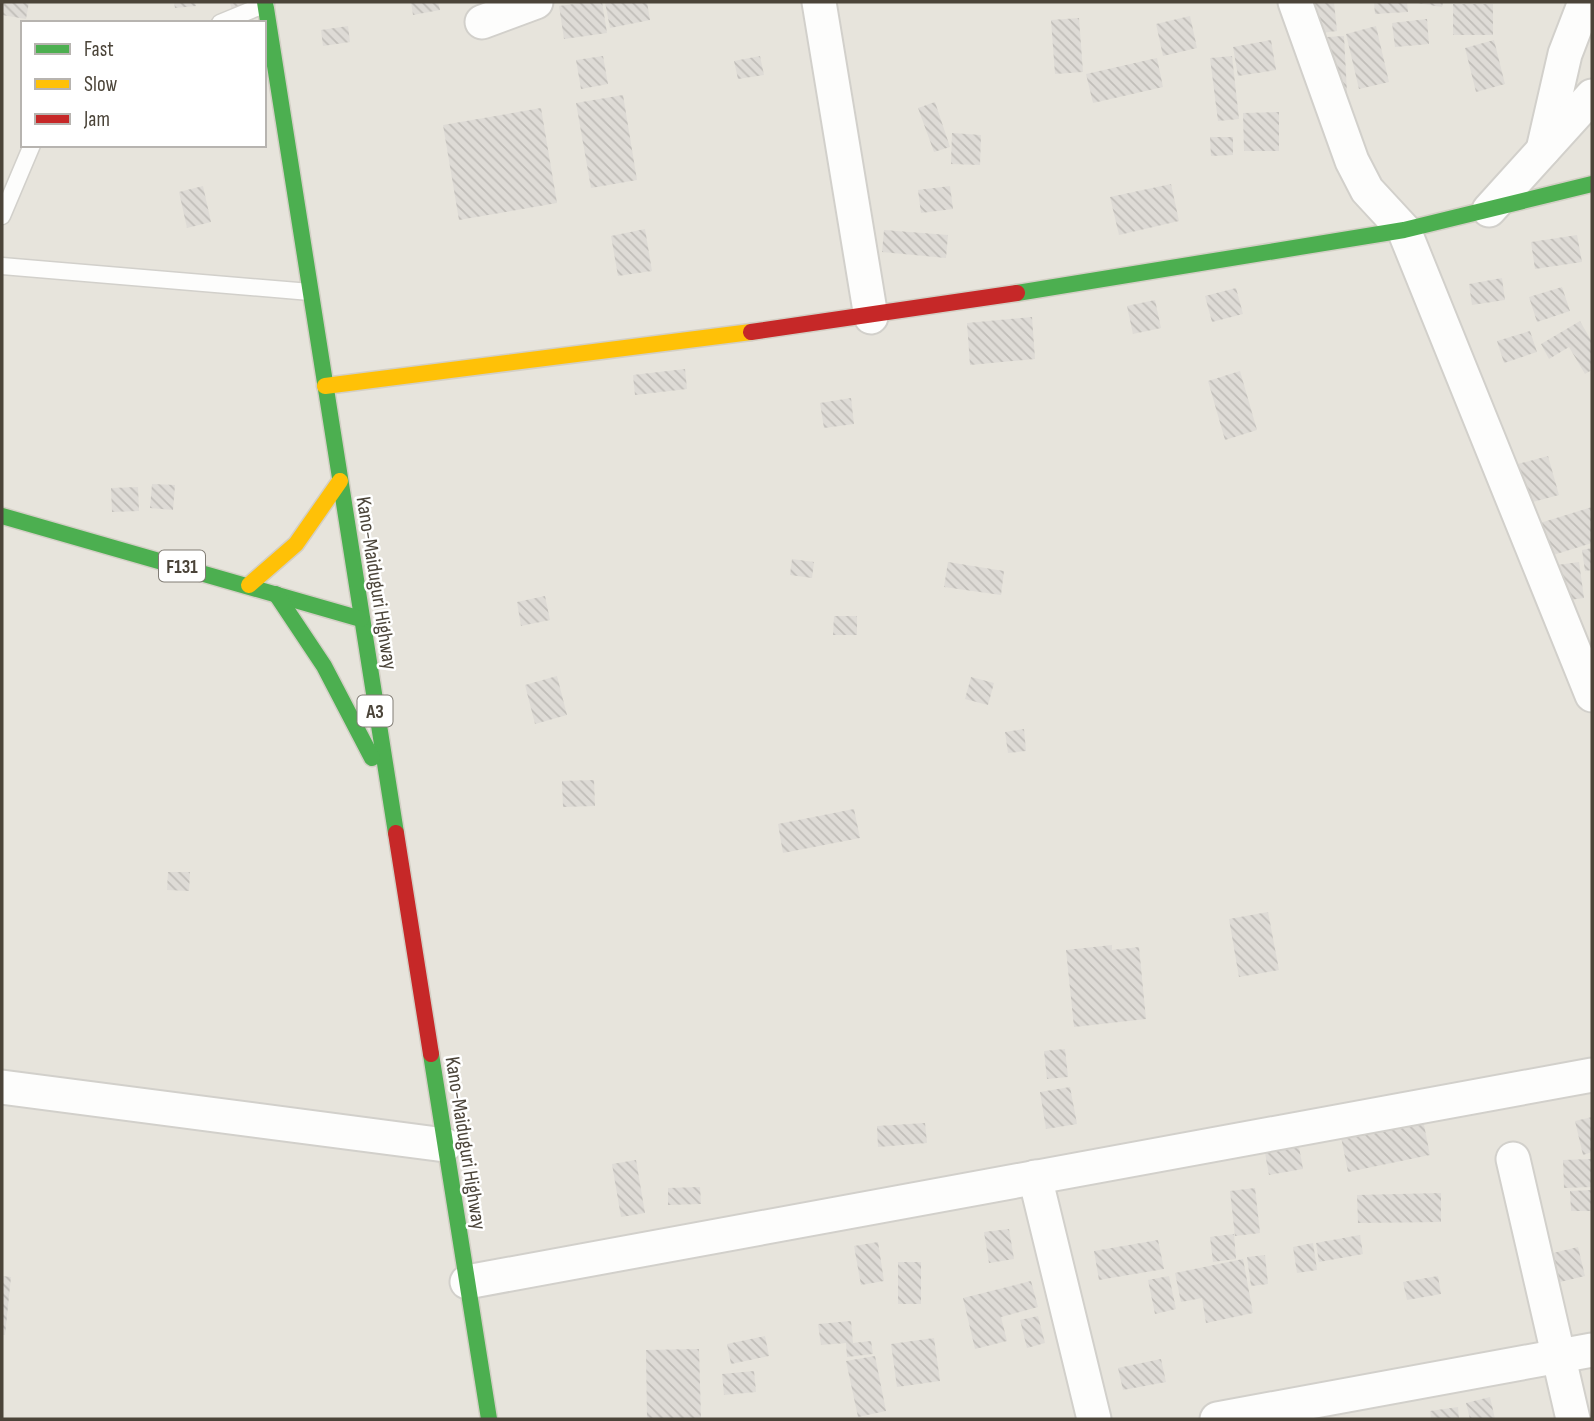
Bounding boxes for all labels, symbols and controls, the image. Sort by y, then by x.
legend [21,21,266,147]
text: Fast [84,37,114,62]
text: Slow [84,72,118,97]
text: Jam [83,107,110,132]
street label: Kano-Maiduguri Highway [350,495,403,671]
road number: F131 [159,551,205,582]
road number: A3 [358,696,392,726]
street label: Kano-Maiduguri Highway [439,1055,492,1231]

